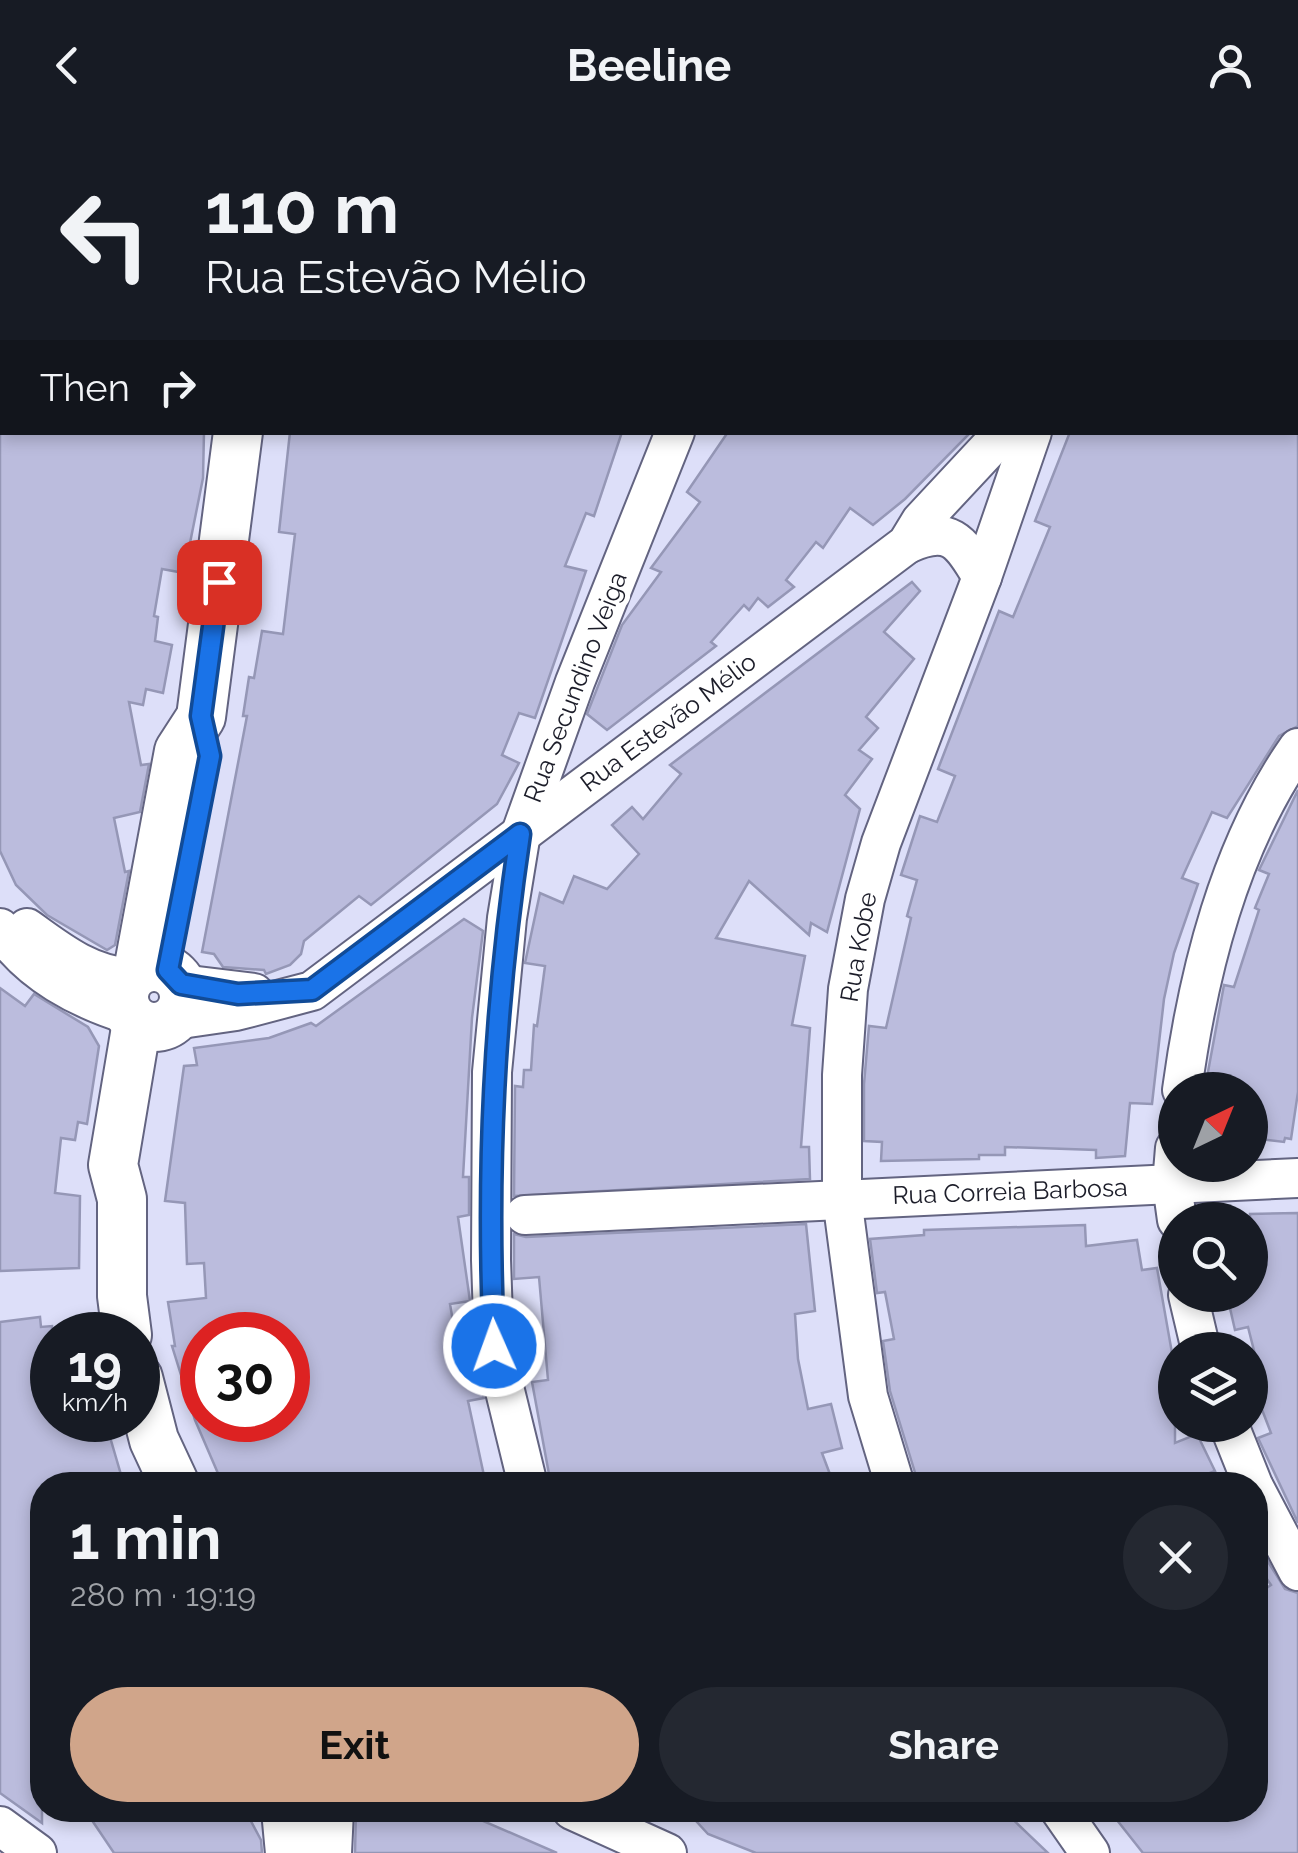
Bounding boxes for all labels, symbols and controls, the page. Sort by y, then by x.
icon: back [40,38,95,93]
icon: person [1203,38,1258,93]
text: Beeline [567,39,731,92]
text: 110 m [205,167,399,249]
icon: left [40,170,170,300]
text: Rua Estevão Mélio [205,251,587,304]
icon: right [150,360,205,415]
text: Then [40,365,130,410]
pin [177,540,262,625]
icon: arrive [192,555,247,610]
street label: Rua Secundino Veiga [517,568,633,806]
street label: Rua Estevão Mélio [574,646,762,798]
street label: Rua Kobe [834,890,882,1004]
north arrow [1158,1072,1268,1182]
map controls [1158,1072,1268,1442]
street label: Rua Correia Barbosa [892,1172,1128,1210]
button: search [1158,1202,1268,1312]
position arrow [442,1294,546,1398]
speed limit sign: 30 [180,1312,310,1442]
button: layers [1158,1332,1268,1442]
text: 19 [68,1335,122,1394]
text: km/h [62,1387,128,1417]
text: 1 min [70,1503,221,1573]
button: close [1123,1505,1228,1610]
text: 280 m · 19:19 [70,1576,256,1613]
button: Exit [70,1687,639,1802]
button: Share [659,1687,1228,1802]

